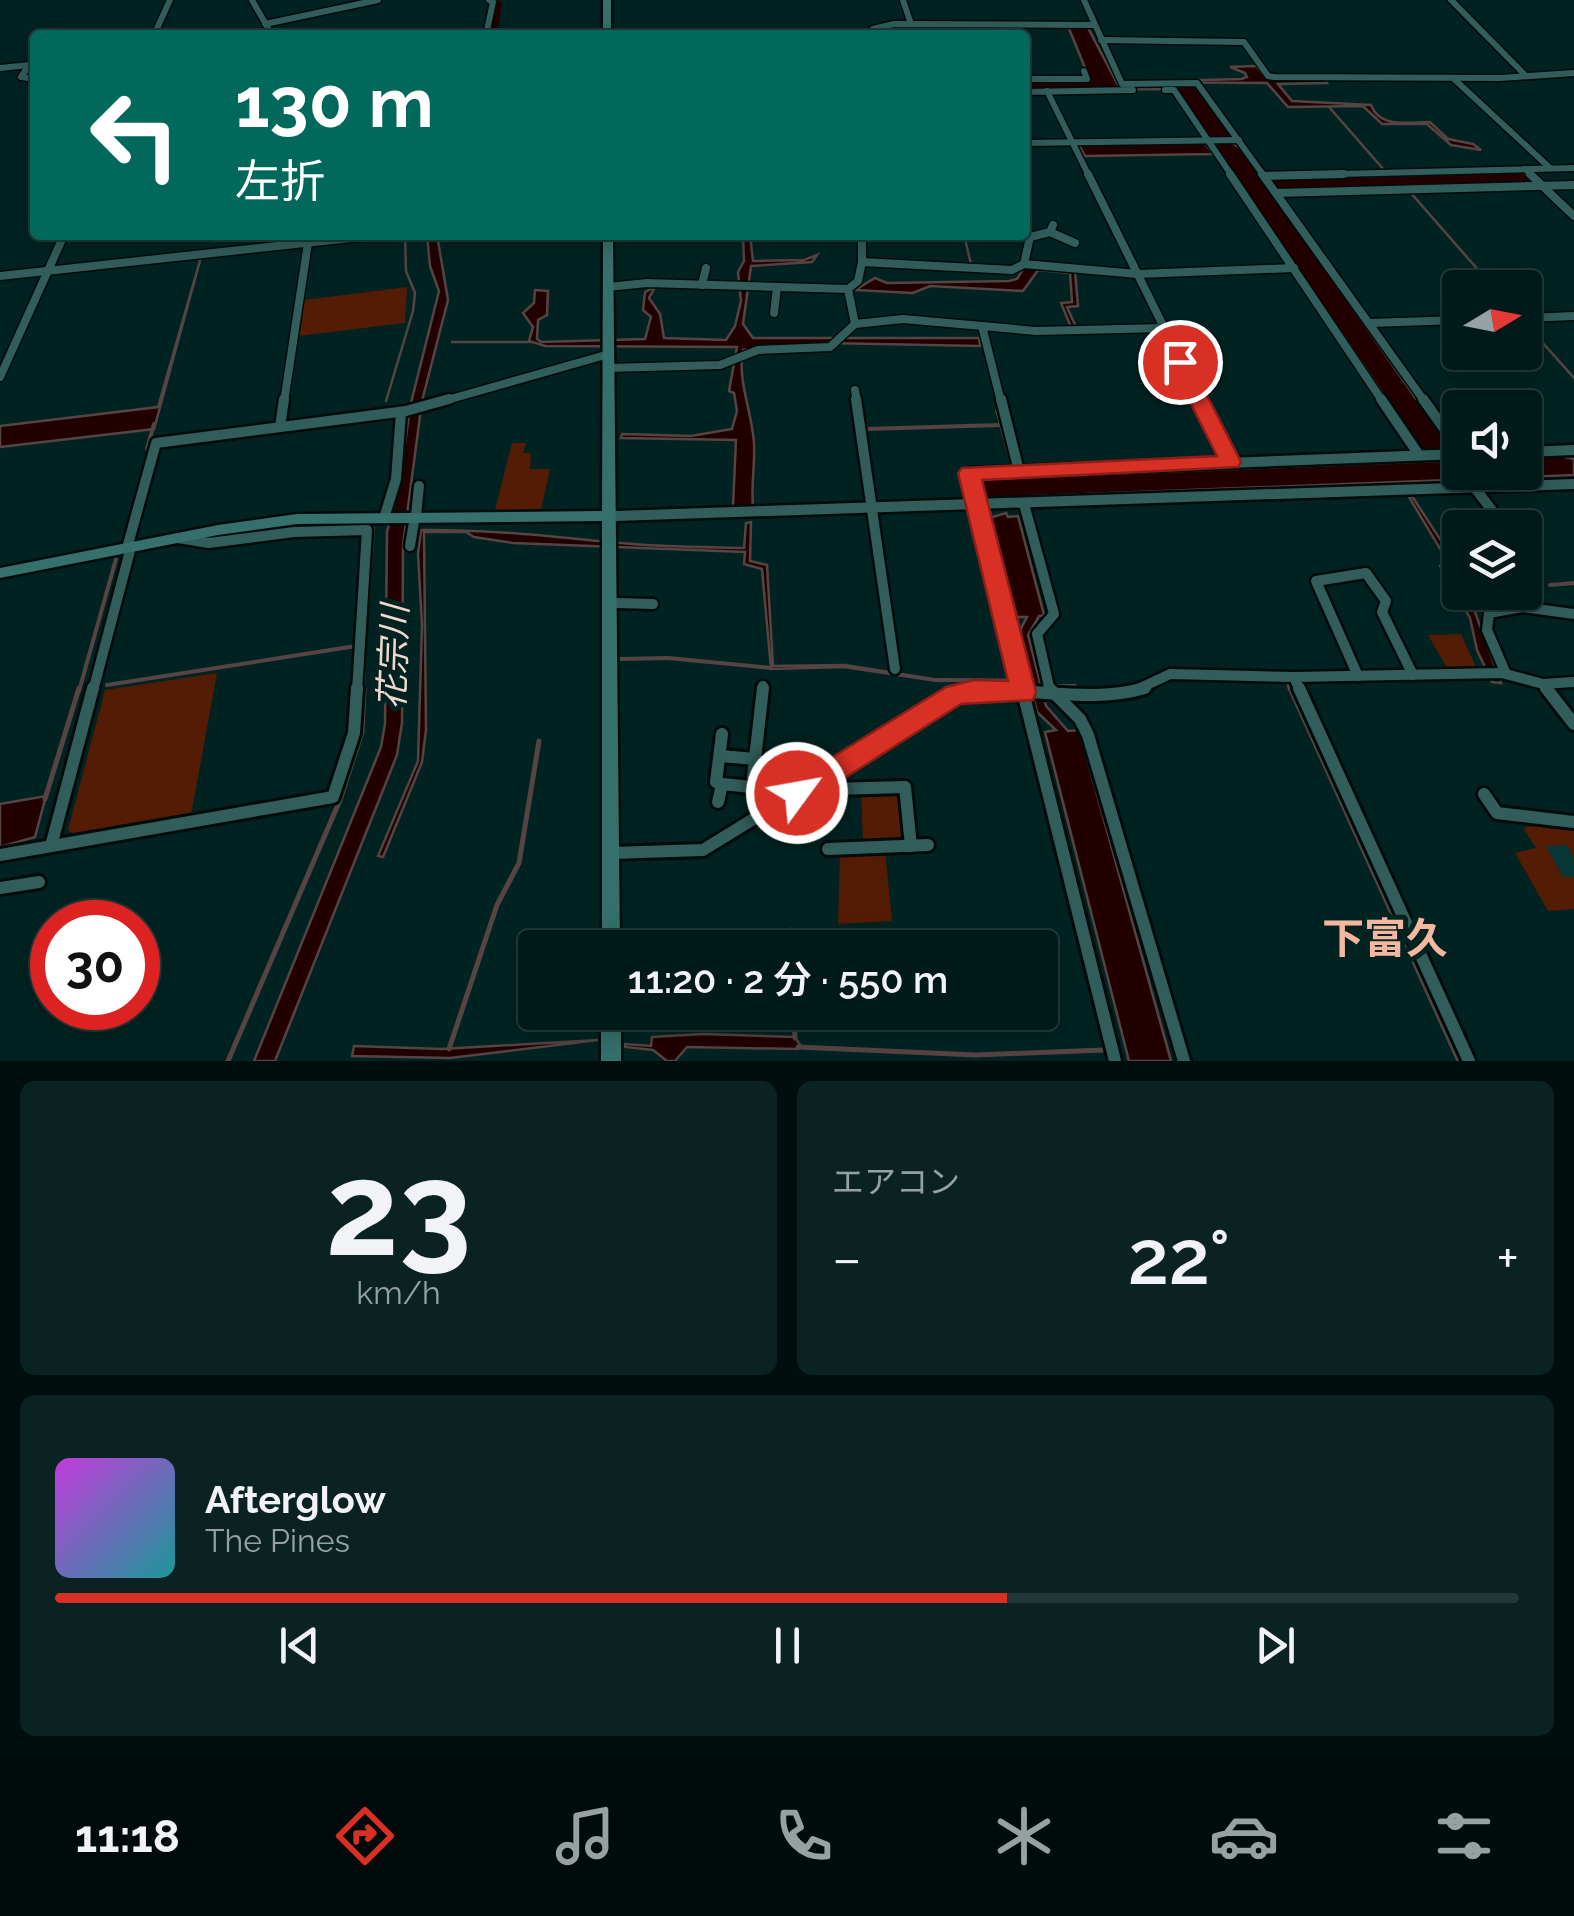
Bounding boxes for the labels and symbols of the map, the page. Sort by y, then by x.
north arrow [1442,270,1542,370]
pin [1138,320,1223,405]
water label: 花宗川 [371,600,415,710]
position arrow [745,741,849,845]
speed limit sign: 30 [30,900,160,1030]
district label: 下富久 [1322,914,1448,963]

